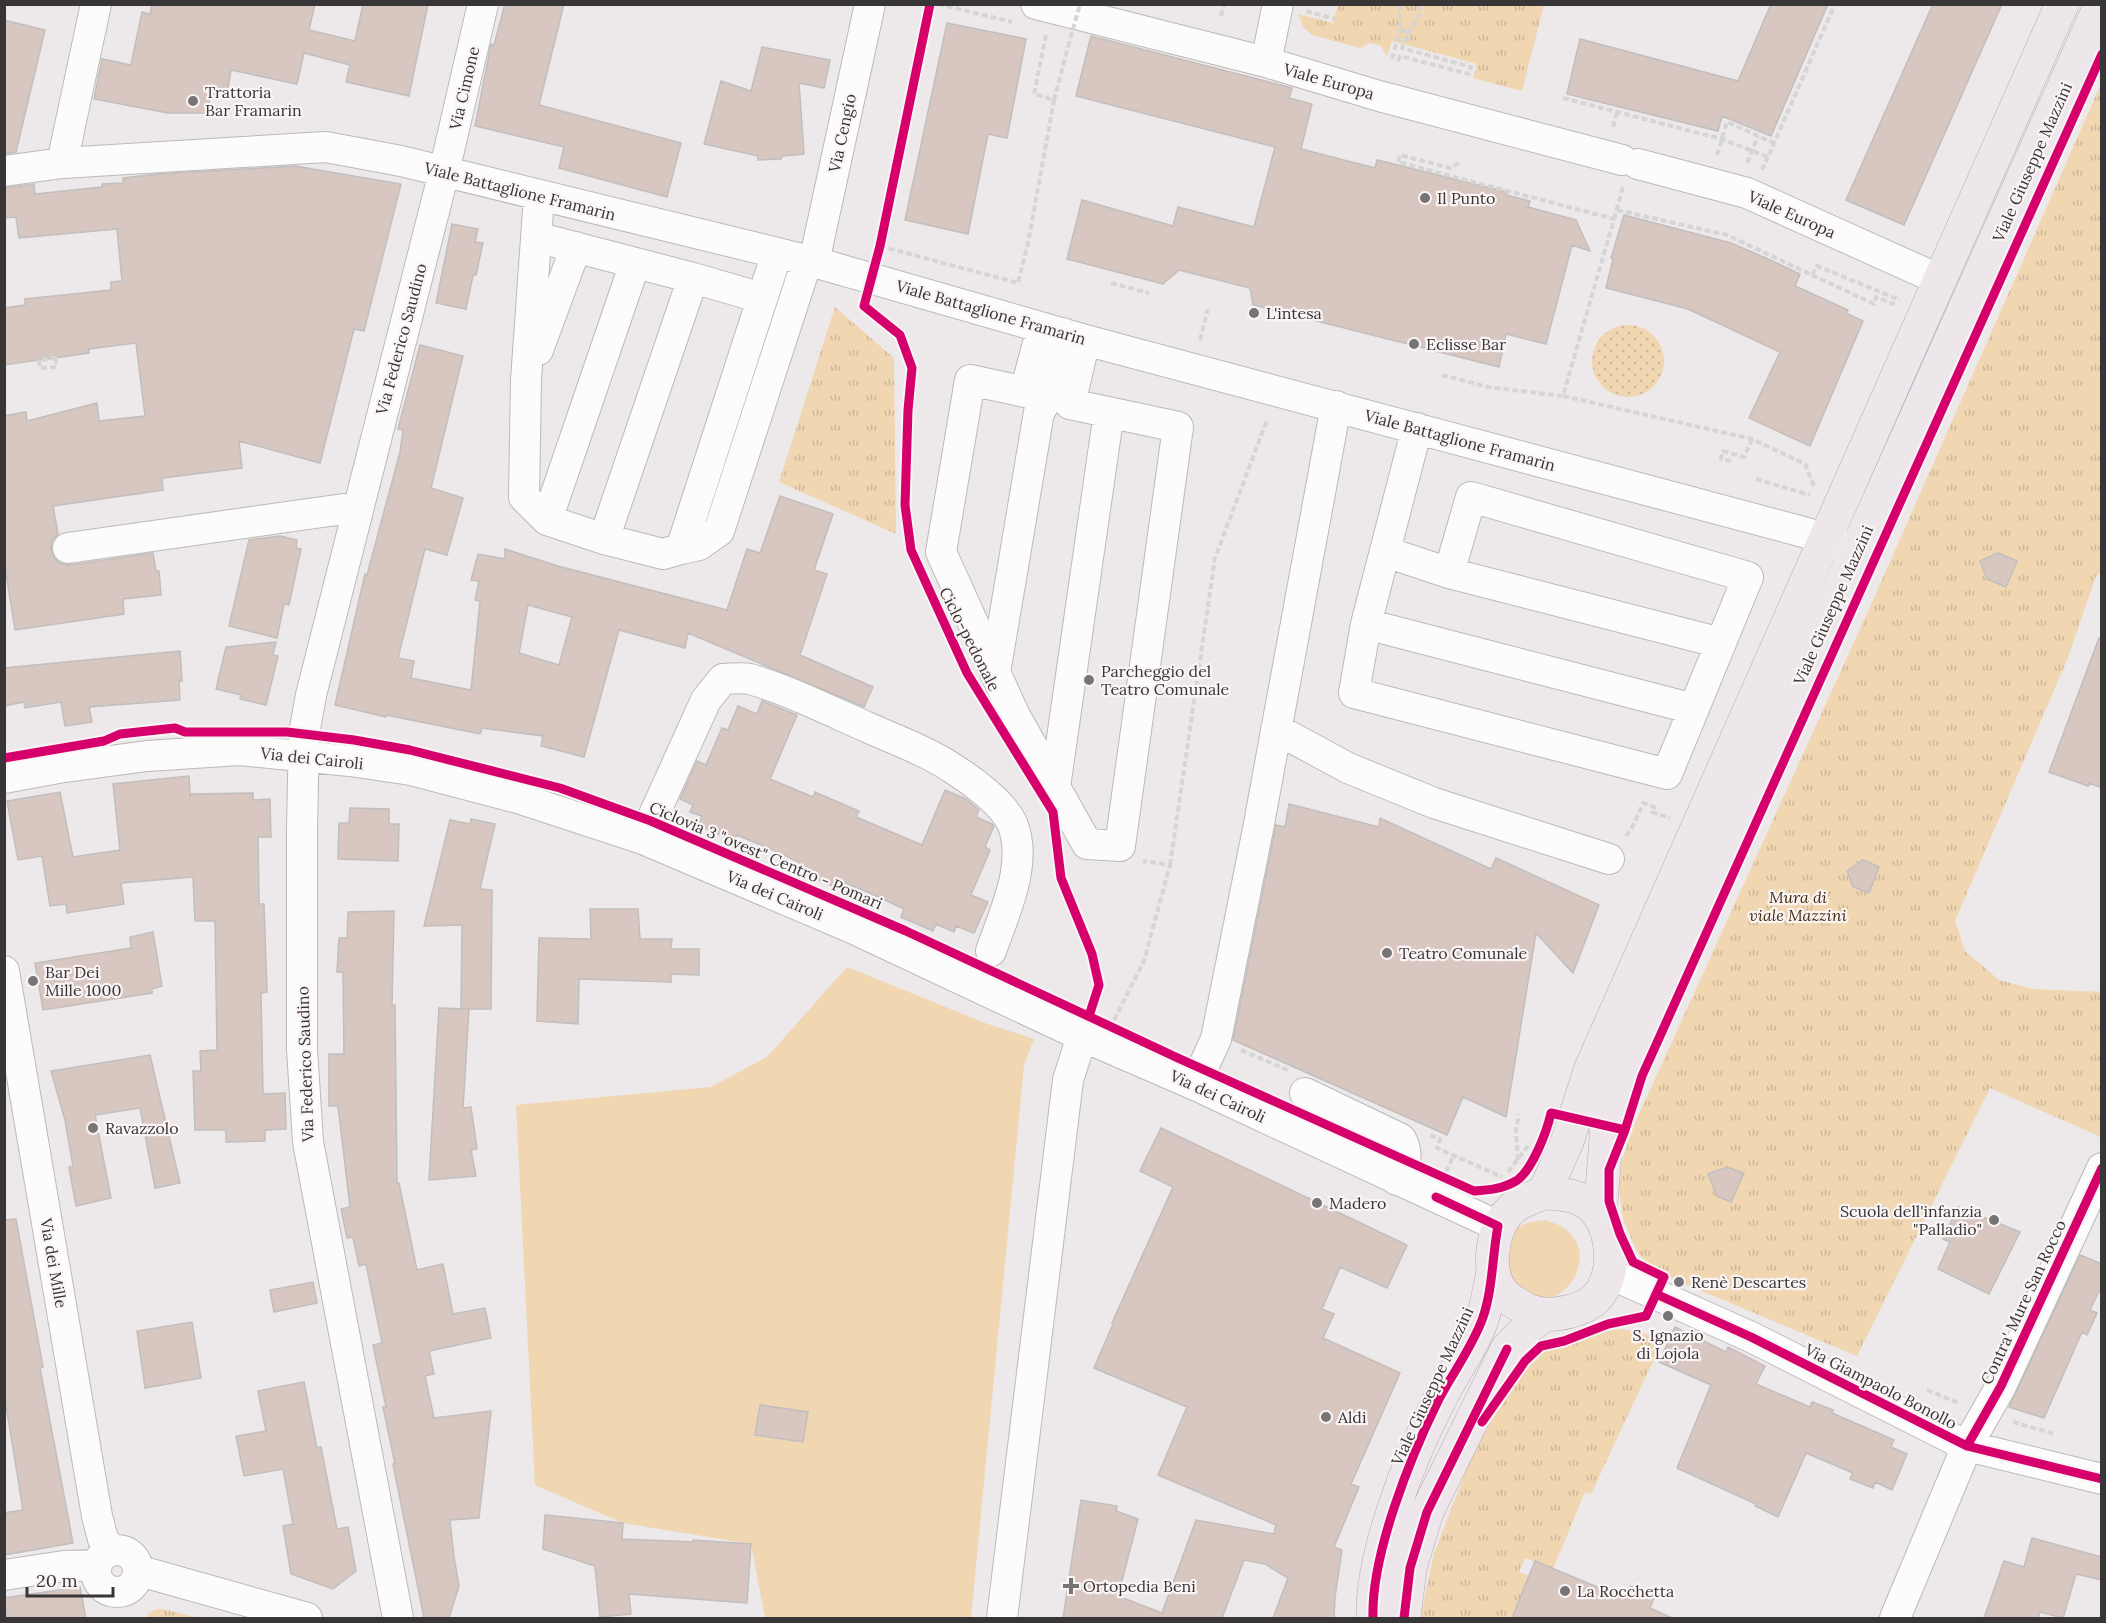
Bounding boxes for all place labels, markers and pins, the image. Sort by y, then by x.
place label: Trattoria Bar Framarin [205,82,302,120]
marker: Trattoria Bar Framarin [186,94,200,108]
place label: Il Punto [1437,188,1495,208]
marker: Il Punto [1418,191,1432,205]
place label: L'intesa [1266,303,1322,323]
marker: L'intesa [1247,306,1261,320]
place label: Eclisse Bar [1426,334,1506,354]
marker: Eclisse Bar [1407,337,1421,351]
place label: Parcheggio del Teatro Comunale [1101,661,1230,699]
marker: Parcheggio del Teatro Comunale [1082,673,1096,687]
place label: Teatro Comunale [1399,943,1528,963]
marker: Teatro Comunale [1380,946,1394,960]
place label: Bar Dei Mille 1000 [45,962,121,1000]
marker: Bar Dei Mille 1000 [26,974,40,988]
place label: Ravazzolo [105,1118,179,1138]
marker: Ravazzolo [86,1121,100,1135]
place label: Madero [1329,1193,1386,1213]
marker: Madero [1310,1196,1324,1210]
place label: Scuola dell'infanzia "Palladio" [1840,1201,1982,1239]
marker: Scuola dell'infanzia "Palladio" [1987,1213,2001,1227]
place label: Renè Descartes [1691,1272,1806,1292]
marker: Renè Descartes [1672,1275,1686,1289]
marker: S. Ignazio di Lojola [1661,1309,1675,1323]
place label: S. Ignazio di Lojola [1632,1325,1704,1363]
place label: Aldi [1337,1407,1366,1427]
marker: Aldi [1319,1410,1333,1424]
place label: Ortopedia Beni [1083,1576,1196,1596]
marker: Ortopedia Beni [1064,1579,1078,1593]
place label: La Rocchetta [1577,1581,1674,1601]
marker: La Rocchetta [1558,1584,1572,1598]

